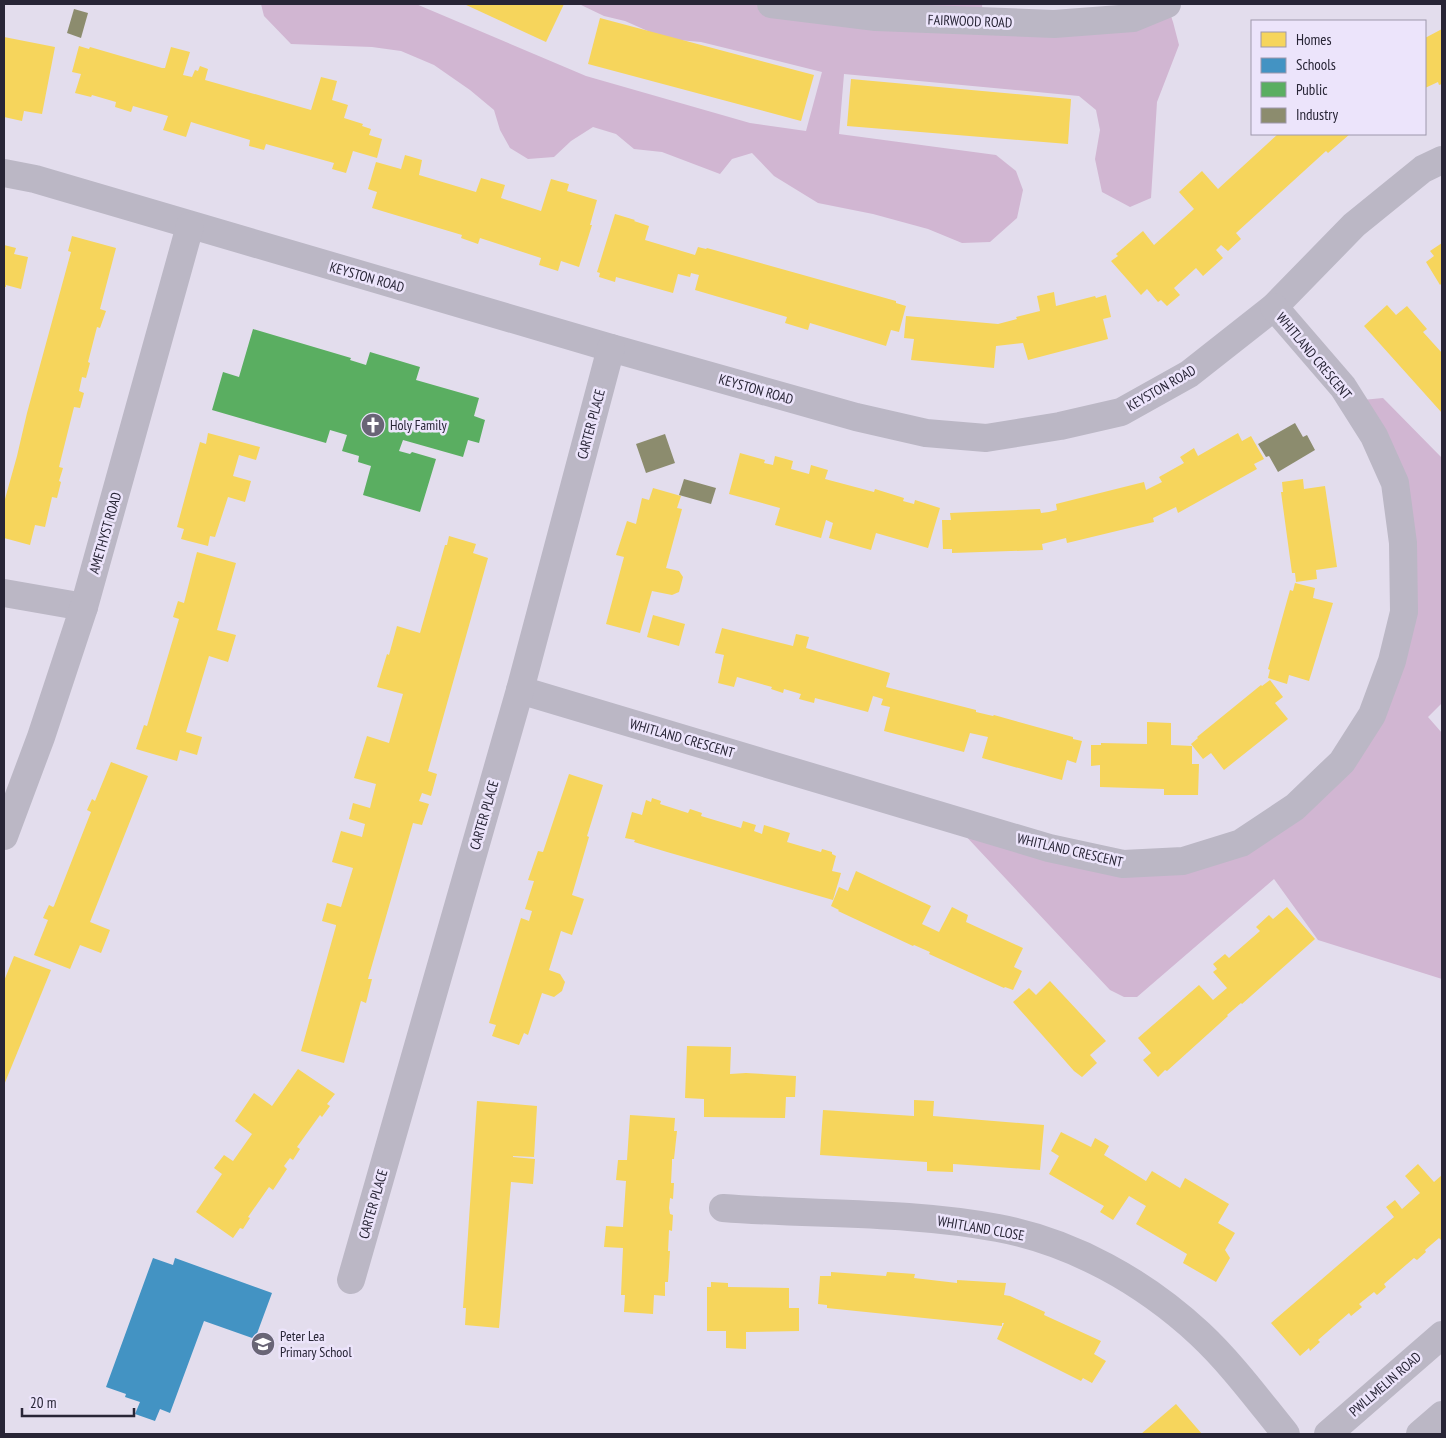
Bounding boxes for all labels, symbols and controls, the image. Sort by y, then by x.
street label: FAIRWOOD ROAD [927,11,1013,31]
legend [1251,20,1426,135]
text: Homes [1296,30,1332,49]
text: Schools [1296,55,1336,74]
text: Public [1296,80,1328,99]
text: Industry [1296,105,1338,124]
street label: KEYSTON ROAD [328,258,406,296]
street label: WHITLAND CRESCENT [1272,309,1356,404]
street label: KEYSTON ROAD [1123,361,1199,415]
street label: KEYSTON ROAD [717,370,795,408]
street label: CARTER PLACE [573,387,609,461]
church icon: Holy Family [360,412,386,438]
place label: Holy Family [390,416,447,434]
street label: AMETHYST ROAD [85,490,125,576]
street label: WHITLAND CRESCENT [628,714,737,762]
street label: CARTER PLACE [465,778,503,852]
street label: WHITLAND CRESCENT [1015,829,1125,871]
street label: CARTER PLACE [354,1167,392,1241]
street label: WHITLAND CLOSE [936,1212,1026,1244]
place label: Peter Lea Primary School [280,1327,352,1361]
school or university icon: Peter Lea Primary School [250,1331,276,1357]
street label: PWLLMELIN ROAD [1345,1348,1425,1420]
scale bar [22,1386,135,1418]
text: 20 m [30,1393,56,1412]

